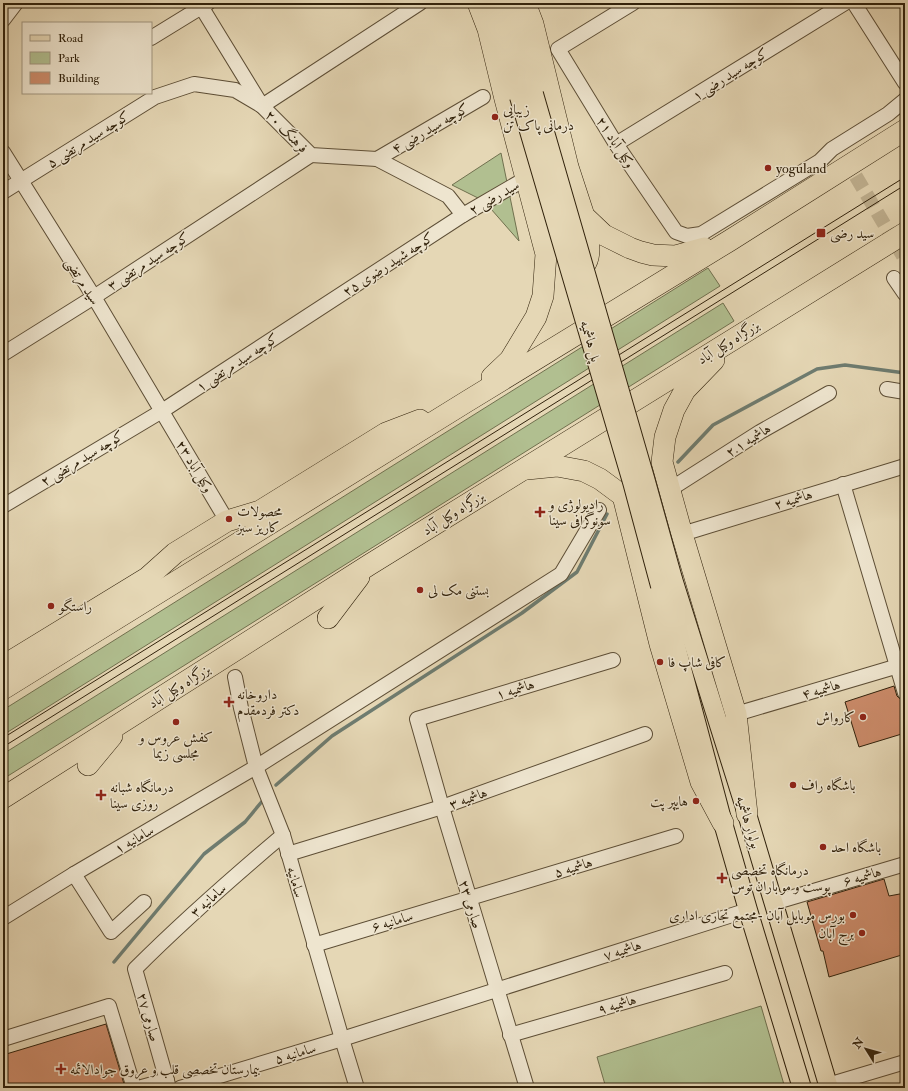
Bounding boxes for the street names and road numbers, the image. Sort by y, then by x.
street label: کوچه سید رضی ۱ [689,44,772,105]
street label: کوچه سید رضی ۴ [389,100,472,158]
street label: فرهنگ ۲۰ [262,106,312,156]
street label: کوچه سید مرتضی ۵ [44,107,133,172]
street label: ۲۱ وکیل آباد [591,113,639,172]
street label: سید رضی ۲ [466,176,523,219]
street label: کوچه سید مرتضی ۳ [104,229,193,295]
street label: کوچه شهید رضوی ۲۵ [340,229,438,301]
street label: سید مرتضی [61,255,104,309]
street label: بزرگراه وکیل آباد [694,316,764,370]
street label: پل هاشمیه [575,318,605,366]
street label: کوچه سید مرتضی ۱ [193,330,282,396]
street label: هاشمیه ۲.۱ [723,420,774,461]
street label: کوچه سید مرتضی ۲ [37,427,128,491]
street label: ۲۳ وکیل آباد [171,437,217,497]
street label: هاشمیه ۲ [772,486,814,513]
street label: بزرگراه وکیل آباد [419,487,489,541]
street label: بزرگراه وکیل آباد [145,660,215,714]
street label: هاشمیه ۱ [494,676,536,703]
street label: هاشمیه ۴ [800,676,842,703]
street label: هاشمیه ۳ [447,784,489,813]
street label: بولوار هاشمیه [732,794,765,851]
street label: سامانیه ۱ [112,821,157,857]
street label: هاشمیه ۵ [552,854,594,881]
street label: هاشمیه ۶ [841,863,883,890]
street label: سامانیه [283,865,308,900]
street label: صارمی ۲۳ [455,878,486,931]
street label: سامانیه ۳ [187,880,230,921]
street label: سامانیه ۶ [369,907,415,936]
street label: هاشمیه ۷ [601,936,643,965]
street label: صارمی ۲۷ [133,991,164,1044]
street label: هاشمیه ۹ [596,991,638,1018]
street label: سامانیه ۵ [272,1039,318,1068]

